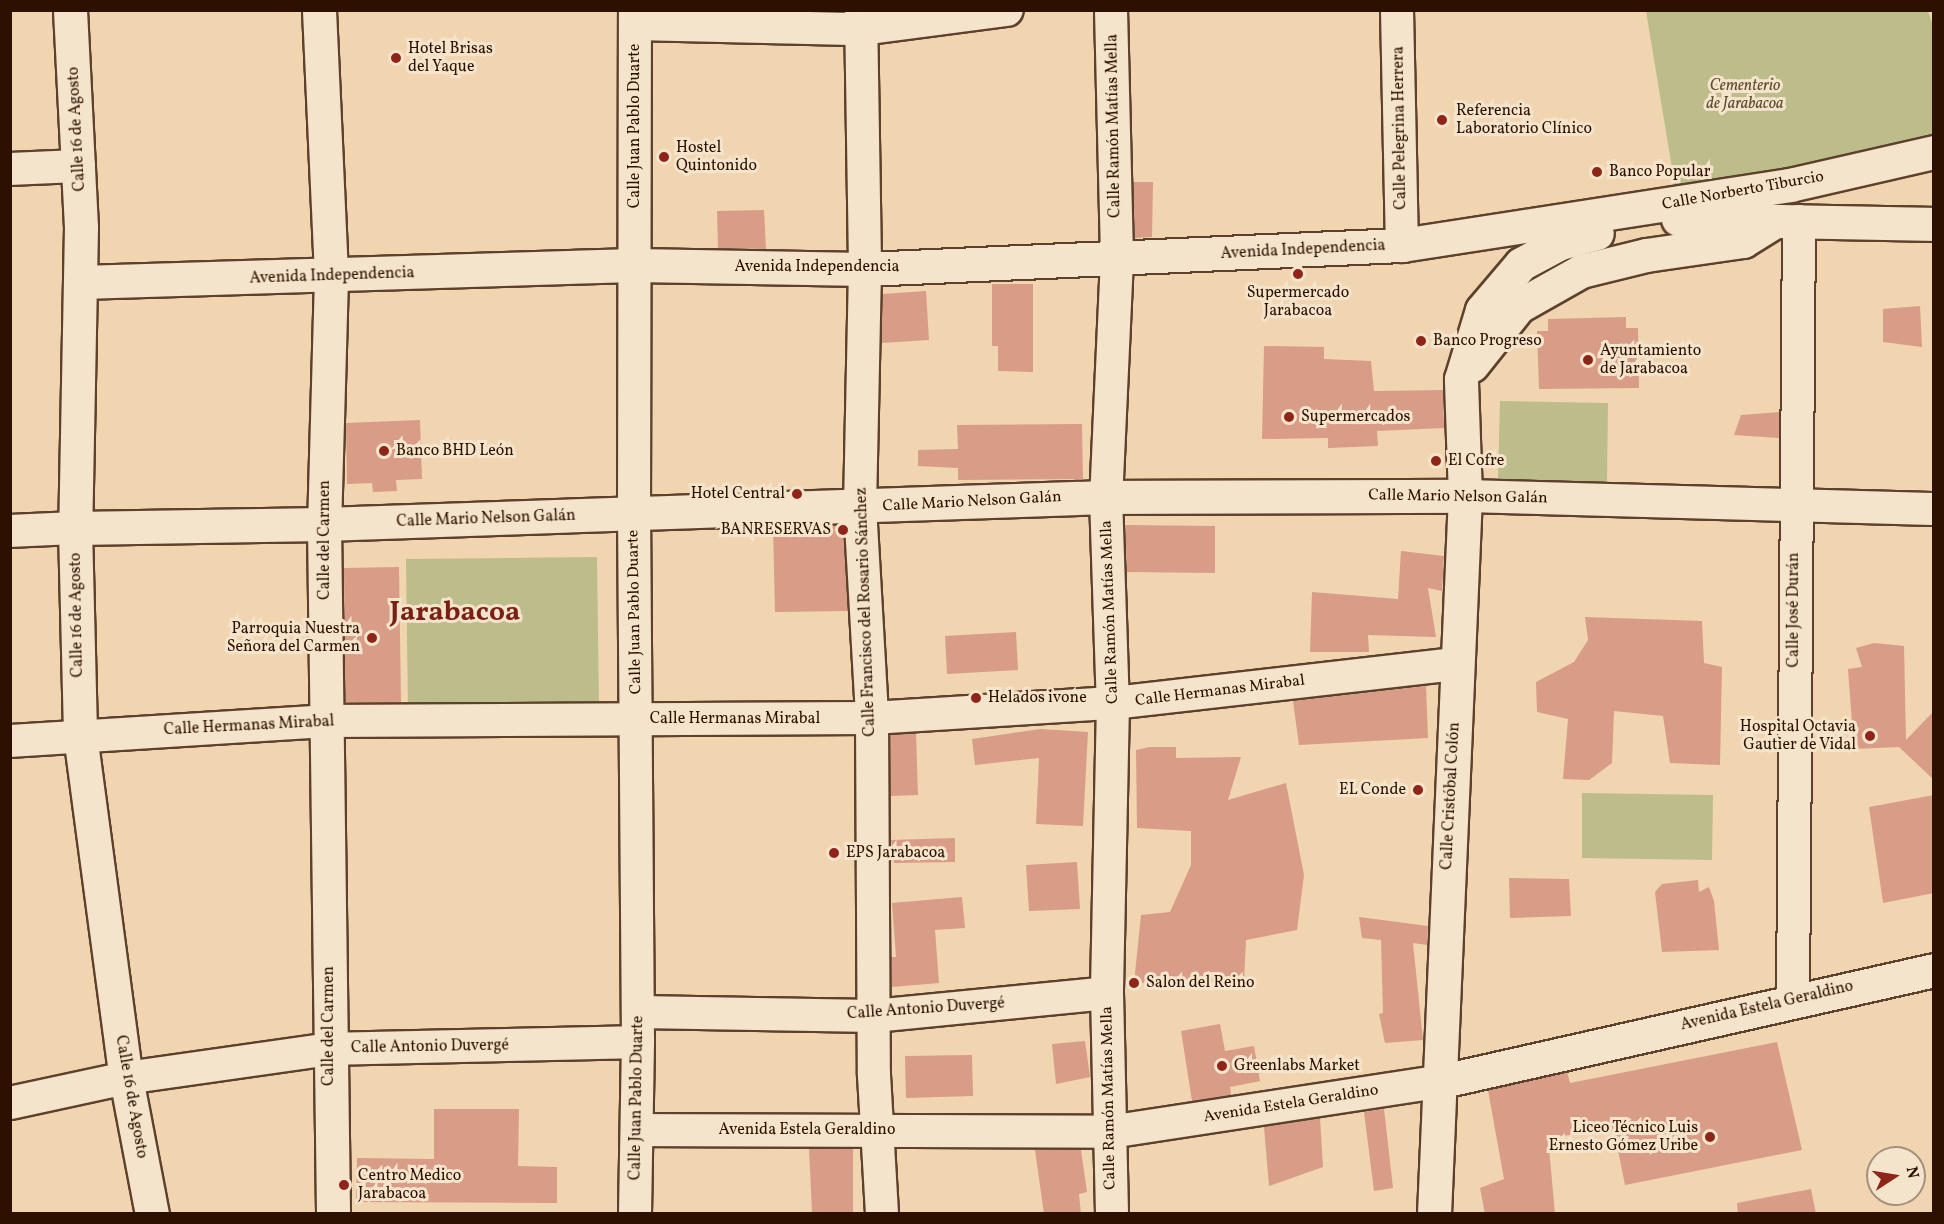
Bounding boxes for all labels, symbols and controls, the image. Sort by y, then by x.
street label: Calle Ramón Matías Mella [1103,34,1125,218]
place label: Hotel Brisas del Yaque [408,39,493,77]
street label: Calle Juan Pablo Duarte [625,44,645,208]
street label: Calle Pelegrina Herrera [1389,46,1411,210]
marker: Hotel Brisas del Yaque [389,51,403,65]
street label: Calle 16 de Agosto [64,66,90,192]
park label: Cementerio de Jarabacoa [1706,76,1784,114]
place label: Referencia Laboratorio Clínico [1456,101,1592,139]
marker: Referencia Laboratorio Clínico [1433,111,1451,129]
place label: Hostel Quintonido [676,138,757,176]
marker: Hostel Quintonido [657,150,671,164]
place label: Banco Popular [1609,162,1710,182]
marker: Banco Popular [1590,165,1604,179]
street label: Calle Norberto Tiburcio [1660,167,1826,215]
street label: Avenida Independencia [1220,236,1386,264]
street label: Avenida Independencia [735,257,899,277]
street label: Avenida Independencia [249,264,415,288]
marker: Supermercado Jarabacoa [1291,267,1305,281]
place label: Supermercado Jarabacoa [1247,283,1349,321]
place label: Banco Progreso [1433,331,1542,351]
marker: Banco Progreso [1414,334,1428,348]
place label: Ayuntamiento de Jarabacoa [1600,341,1701,379]
marker: Ayuntamiento de Jarabacoa [1581,353,1595,367]
place label: Supermercados [1301,407,1410,427]
marker: Supermercados [1282,410,1296,424]
place label: Banco BHD León [396,441,514,461]
marker: Banco BHD León [377,444,391,458]
place label: El Cofre [1448,451,1504,471]
marker: El Cofre [1429,454,1443,468]
street label: Calle del Carmen [315,480,335,600]
place label: Hotel Central [691,484,785,504]
street label: Calle Mario Nelson Galán [1368,486,1548,508]
marker: Hotel Central [790,487,804,501]
street label: Calle Francisco del Rosario Sánchez [852,487,880,737]
street label: Calle Mario Nelson Galán [882,488,1062,516]
street label: Calle Mario Nelson Galán [396,506,576,532]
place label: BANRESERVAS [721,520,831,540]
street label: Calle Ramón Matías Mella [1097,520,1123,704]
marker: BANRESERVAS [836,523,850,537]
street label: Calle Juan Pablo Duarte [624,530,646,694]
street label: Calle 16 de Agosto [66,552,88,678]
street label: Calle José Durán [1784,552,1804,668]
district label: Jarabacoa [390,596,520,630]
place label: Parroquia Nuestra Señora del Carmen [227,619,360,657]
marker: Parroquia Nuestra Señora del Carmen [365,631,379,645]
street label: Calle Hermanas Mirabal [1134,671,1306,711]
place label: Helados ivone [988,688,1087,708]
marker: Helados ivone [969,691,983,705]
street label: Calle Hermanas Mirabal [650,709,820,729]
street label: Calle Hermanas Mirabal [163,712,335,740]
place label: Hospital Octavia Gautier de Vidal [1740,717,1856,755]
street label: Calle Cristóbal Colón [1438,722,1464,870]
marker: Hospital Octavia Gautier de Vidal [1861,727,1879,745]
place label: EL Conde [1339,780,1406,800]
marker: EL Conde [1411,783,1425,797]
place label: EPS Jarabacoa [846,843,945,863]
marker: EPS Jarabacoa [827,846,841,860]
street label: Calle del Carmen [319,966,339,1086]
place label: Salon del Reino [1146,973,1255,993]
marker: Salon del Reino [1127,976,1141,990]
street label: Avenida Estela Geraldino [1679,977,1855,1035]
street label: Calle Antonio Duvergé [846,994,1006,1024]
street label: Calle Ramón Matías Mella [1098,1006,1120,1190]
street label: Calle Juan Pablo Duarte [626,1016,648,1180]
street label: Calle 16 de Agosto [111,1034,151,1160]
street label: Calle Antonio Duvergé [351,1036,509,1058]
place label: Greenlabs Market [1234,1056,1360,1076]
marker: Greenlabs Market [1215,1059,1229,1073]
street label: Avenida Estela Geraldino [1202,1081,1380,1127]
place label: Liceo Técnico Luis Ernesto Gómez Uribe [1549,1118,1698,1156]
street label: Avenida Estela Geraldino [719,1120,895,1140]
marker: Liceo Técnico Luis Ernesto Gómez Uribe [1703,1130,1717,1144]
north arrow [1866,1146,1926,1206]
text: N [1900,1165,1924,1181]
place label: Centro Medico Jarabacoa [358,1166,461,1204]
marker: Centro Medico Jarabacoa [335,1176,353,1194]

